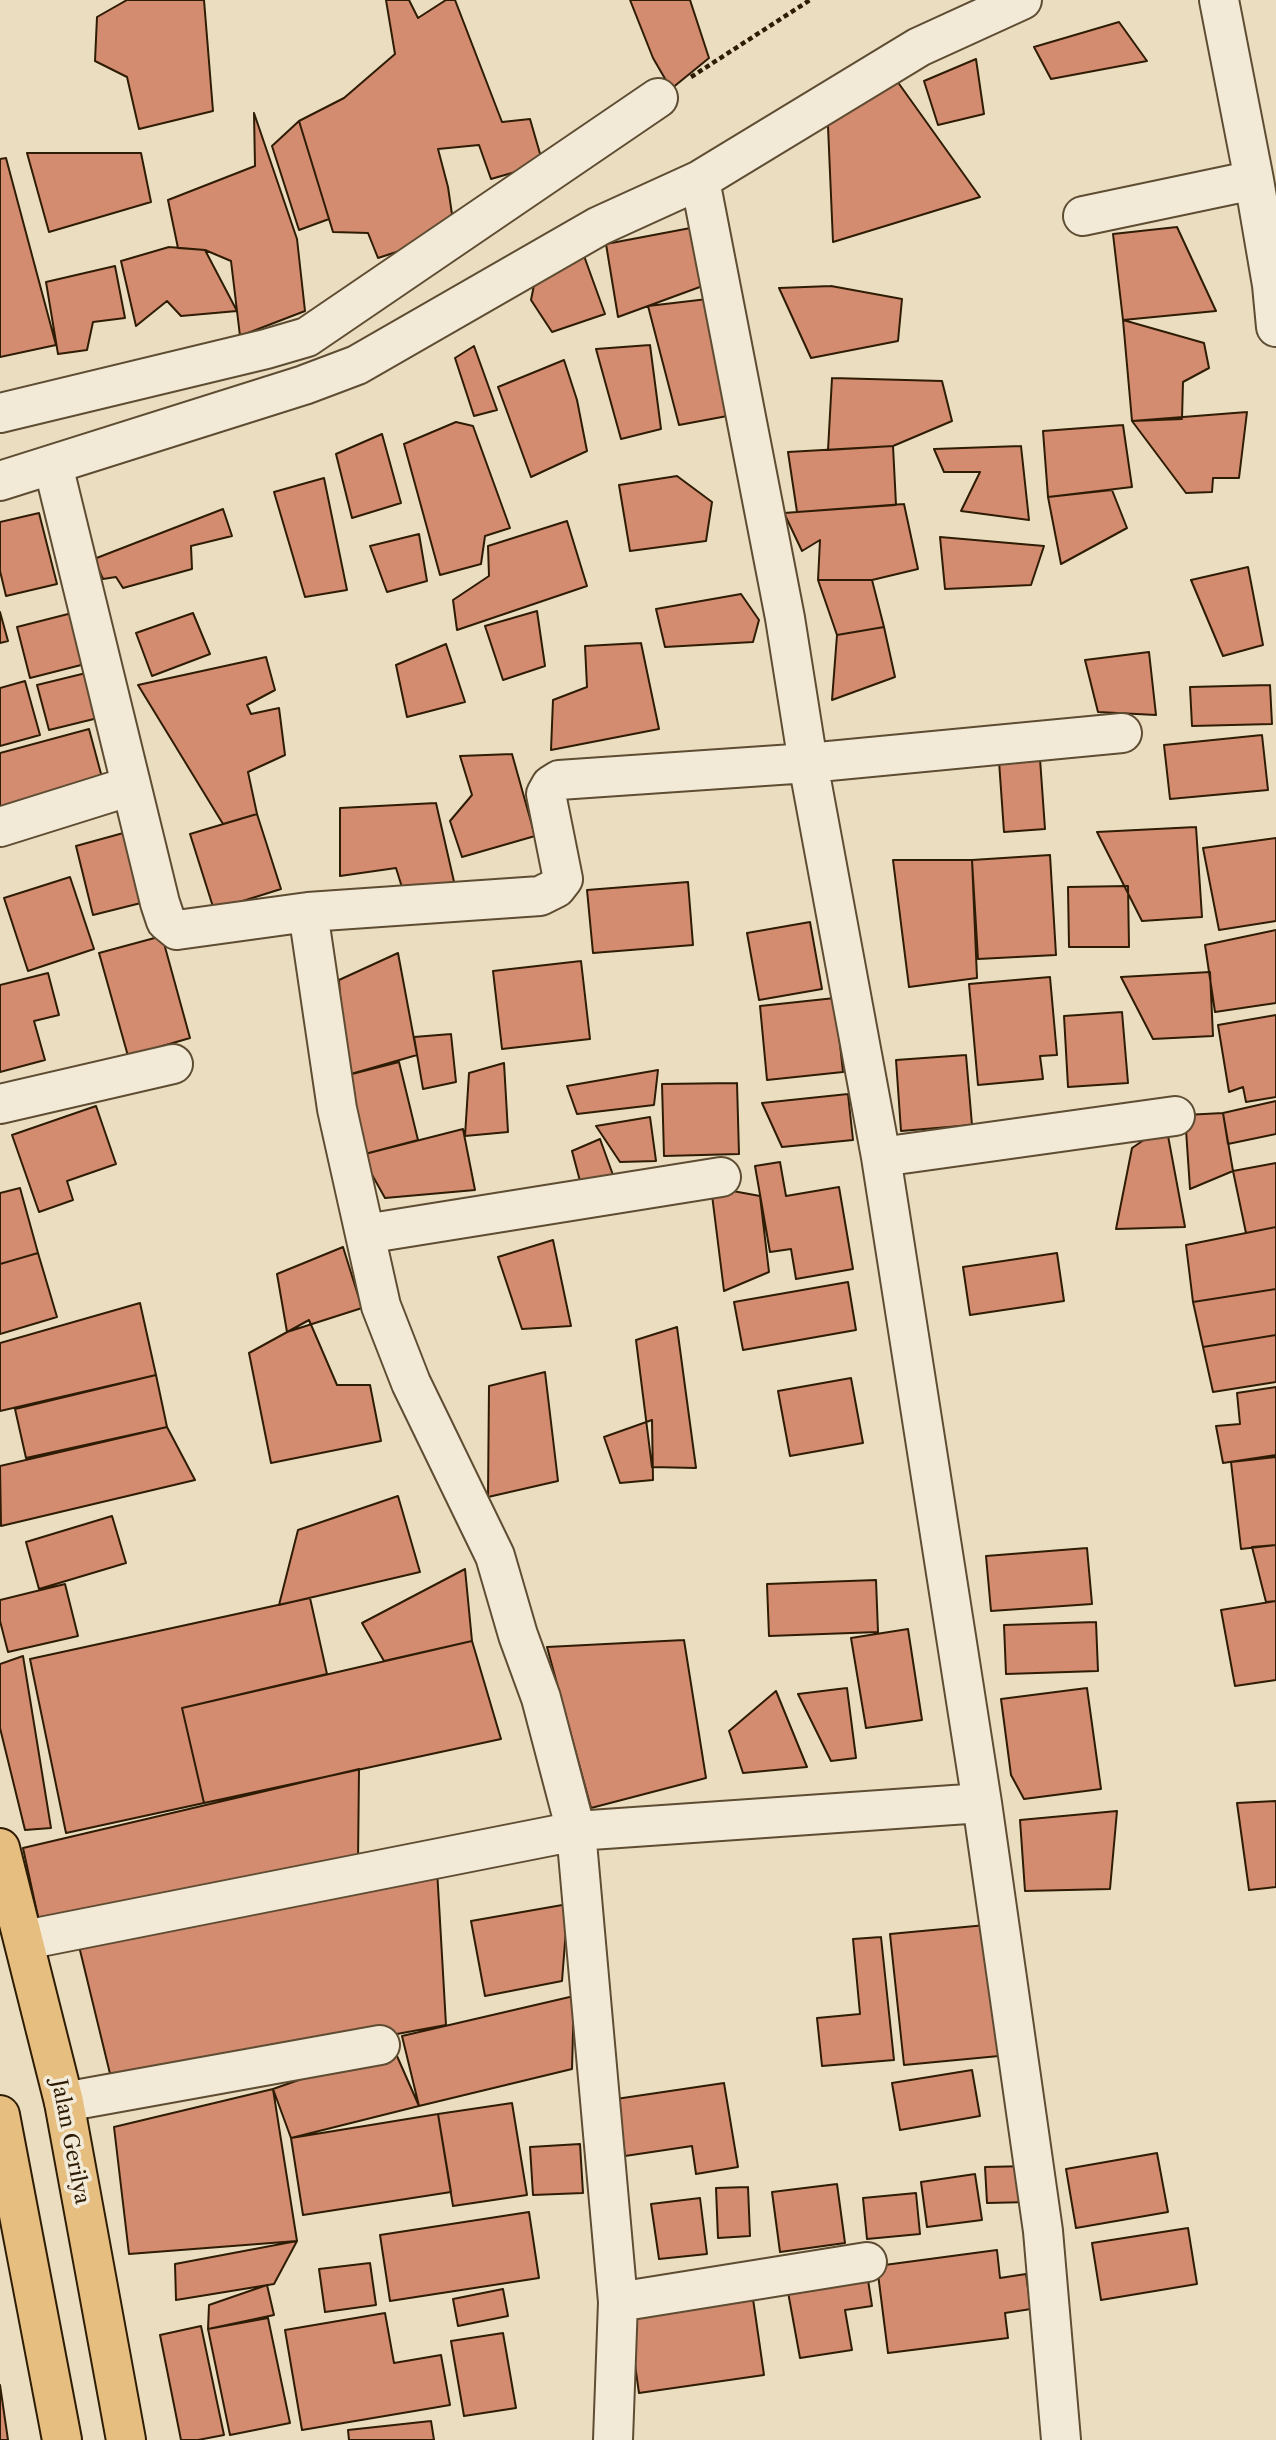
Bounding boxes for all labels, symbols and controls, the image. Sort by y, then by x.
street label: Jalan Gerilya [46,2078,94,2206]

